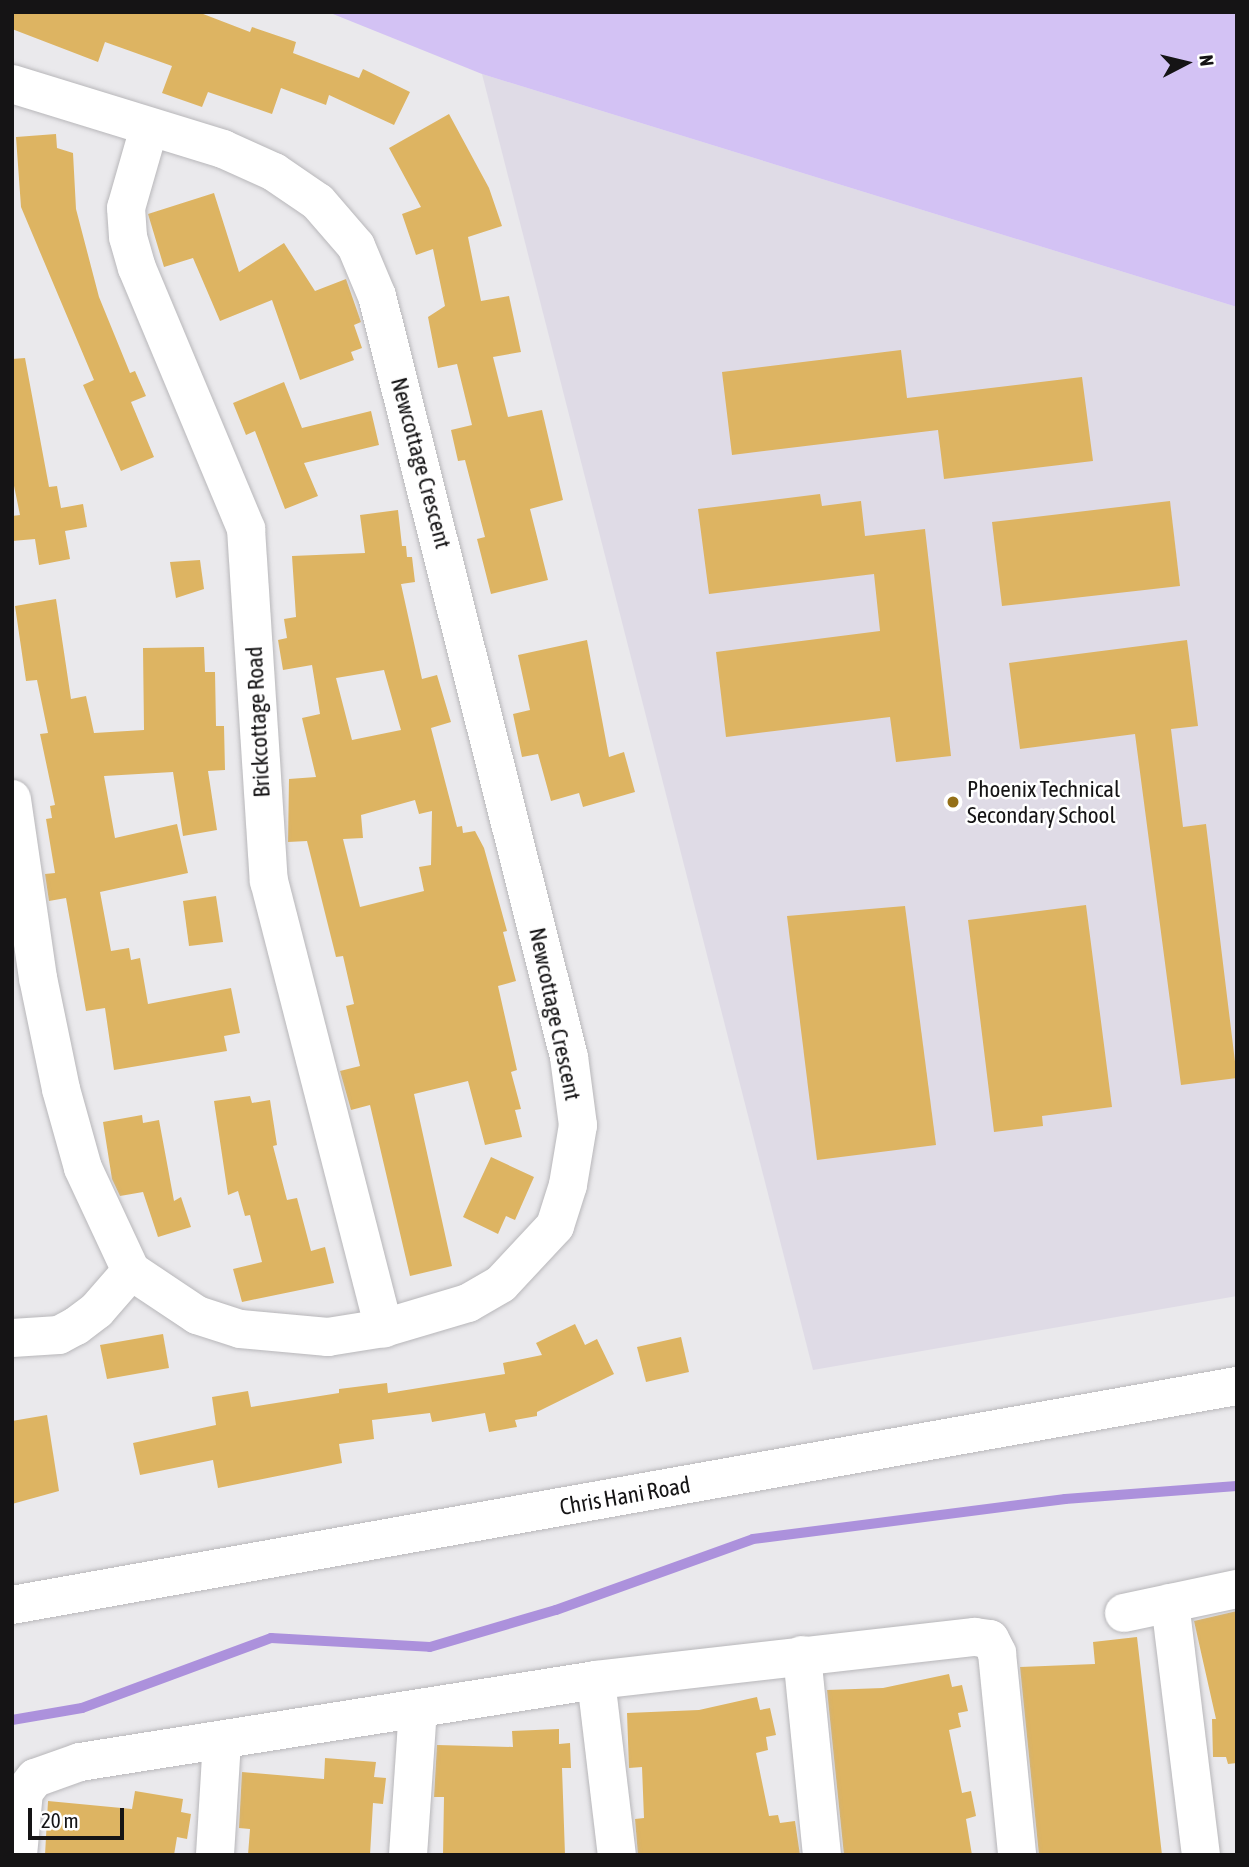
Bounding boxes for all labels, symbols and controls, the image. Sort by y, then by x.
north arrow [1151,28,1221,98]
text: N [1195,54,1218,67]
street label: Newcottage Crescent [385,374,457,552]
street label: Brickcottage Road [240,646,276,798]
place label: Phoenix Technical Secondary School [967,775,1120,829]
marker: Phoenix Technical Secondary School [945,794,961,810]
street label: Newcottage Crescent [523,925,587,1103]
street label: Chris Hani Road [557,1471,693,1521]
scale bar [32,1794,128,1838]
text: 20 m [41,1808,79,1832]

